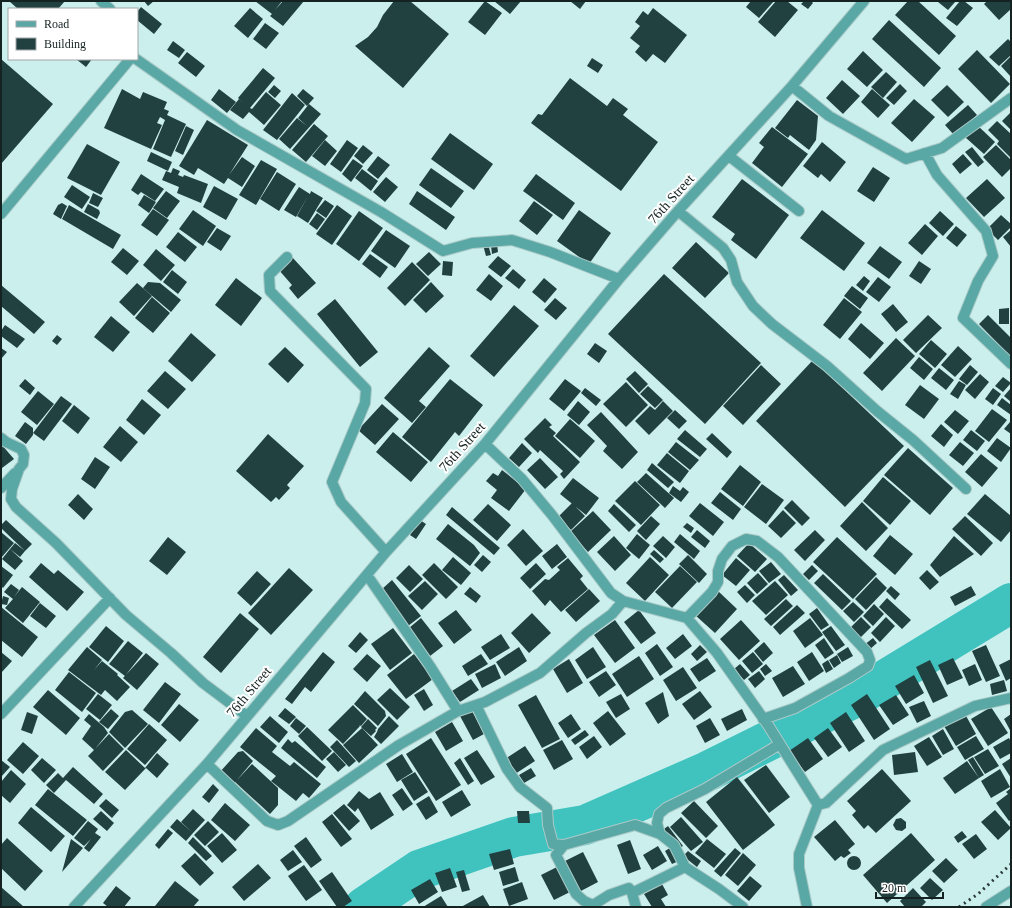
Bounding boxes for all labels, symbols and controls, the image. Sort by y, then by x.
legend [8,8,138,60]
text: Road [44,17,69,31]
text: Building [44,37,86,51]
street label: 76th Street [645,171,697,227]
street label: 76th Street [436,419,488,475]
street label: 76th Street [224,664,274,720]
scale bar [876,874,943,900]
text: 20 m [882,881,907,895]

